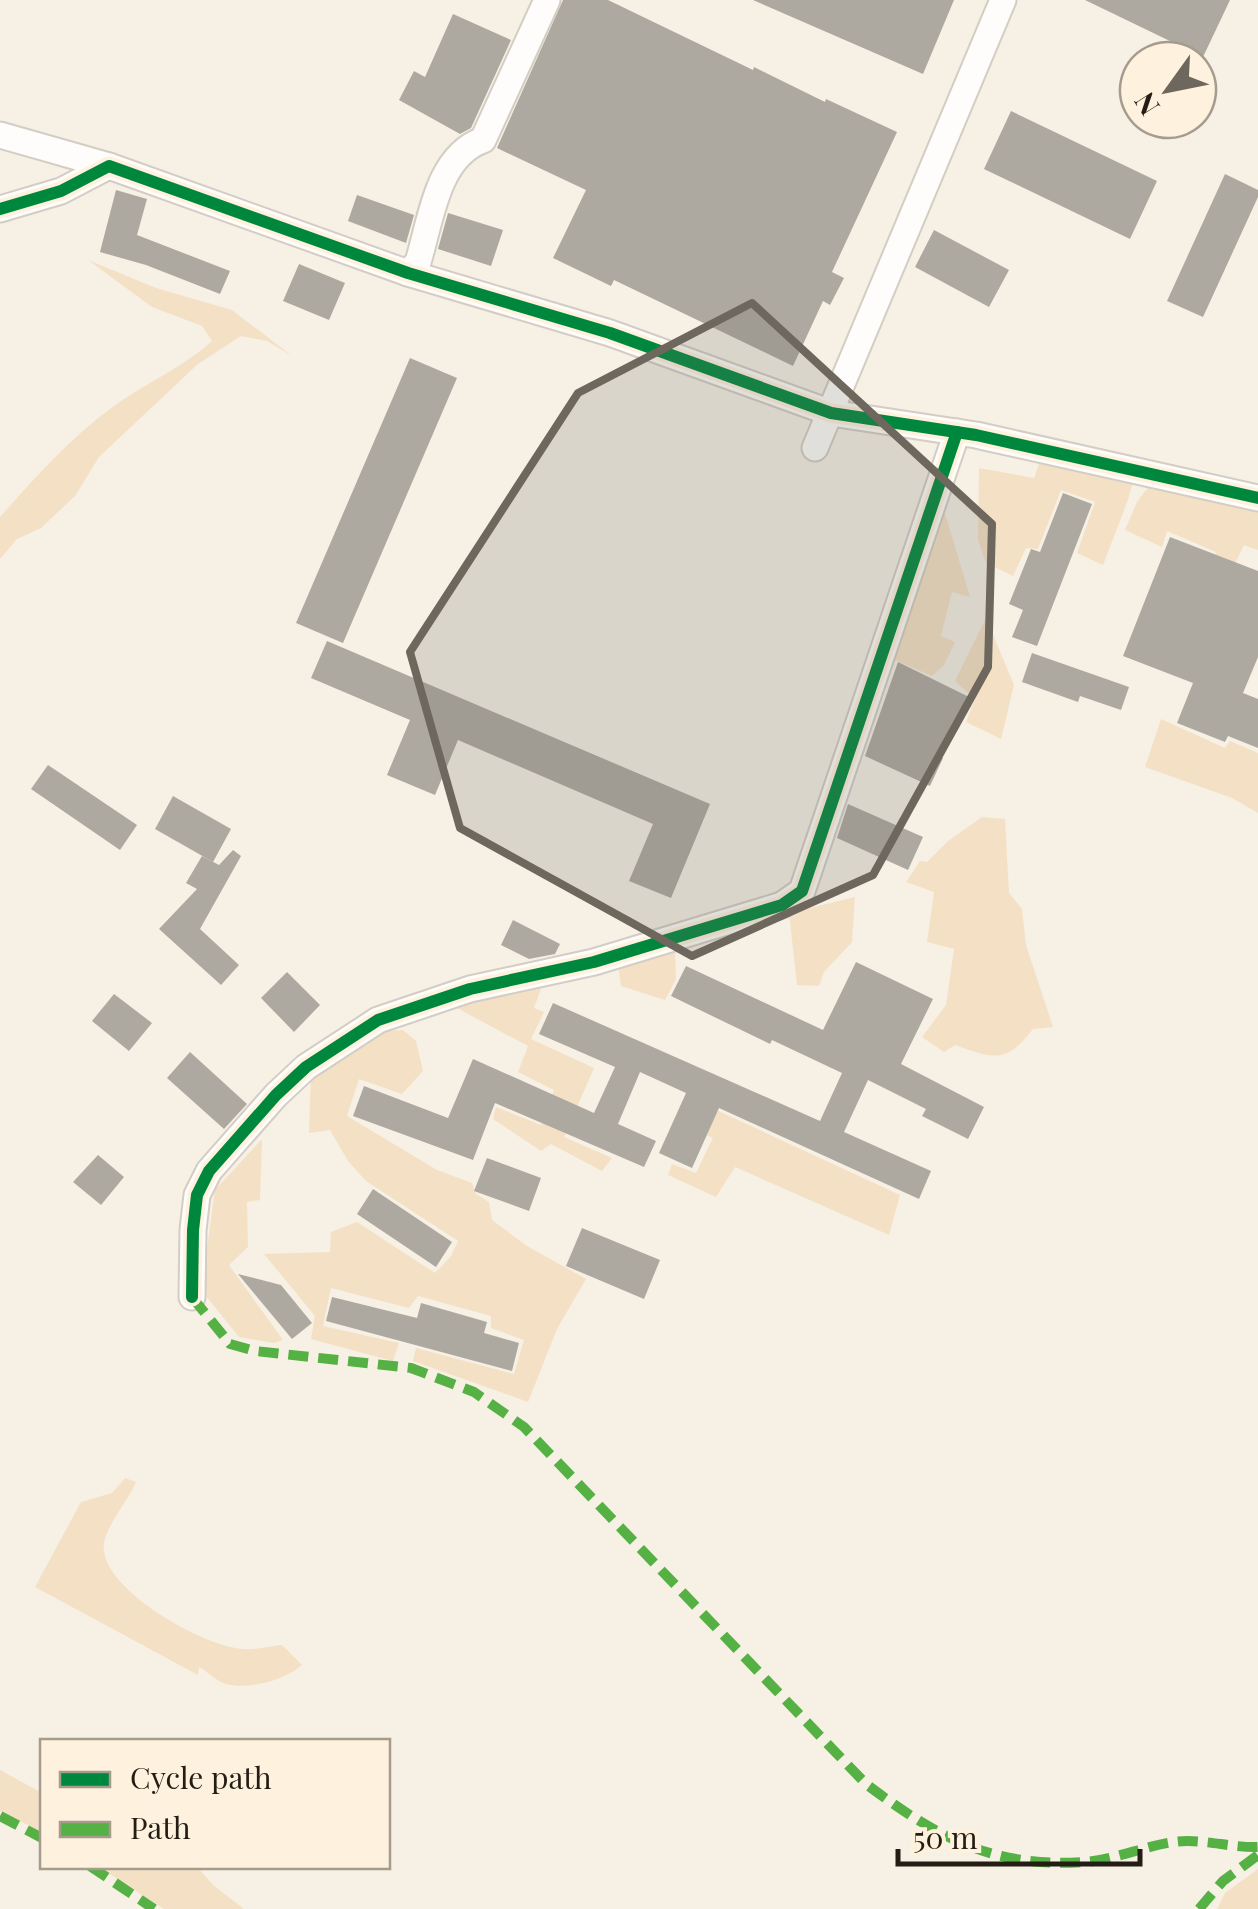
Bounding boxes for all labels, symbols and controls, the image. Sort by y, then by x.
north arrow [1118,40,1218,140]
text: N [1125,86,1167,123]
legend [40,1739,390,1869]
text: Cycle path [130,1757,272,1797]
scale bar [898,1804,1140,1866]
text: Path [130,1807,191,1847]
text: 50 m [913,1817,978,1857]

